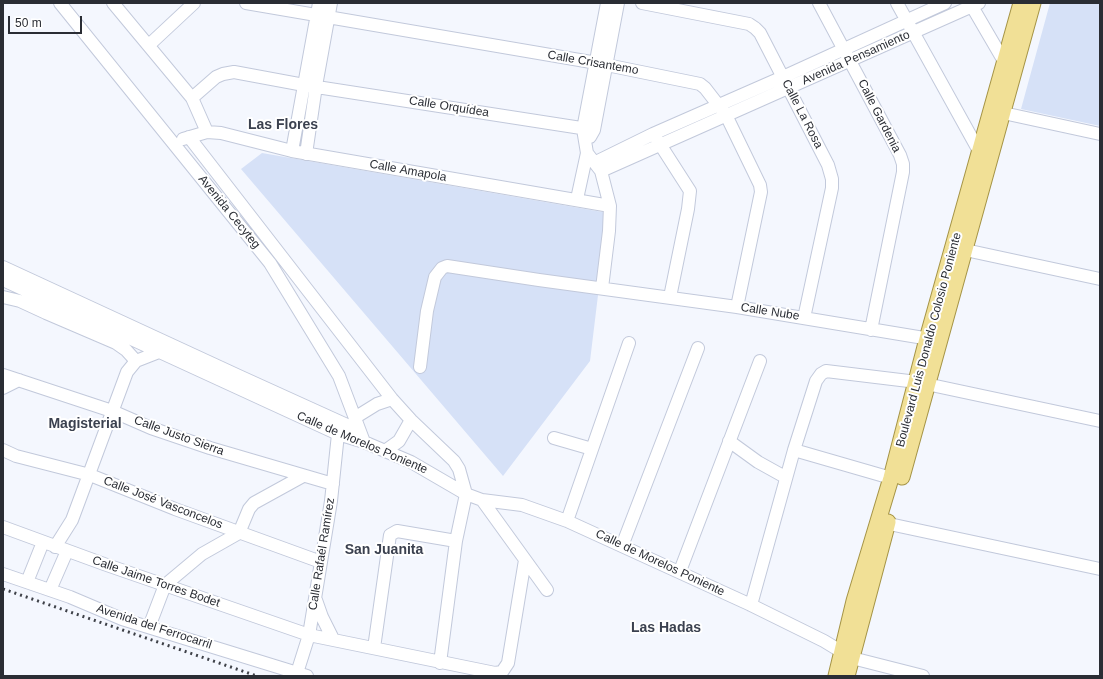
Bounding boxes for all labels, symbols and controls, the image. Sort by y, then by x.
scale bar [10,8,84,34]
text: 50 m [15,16,42,30]
street label: Avenida Pensamiento [800,28,912,88]
street label: Calle Crisantemo [546,48,640,78]
street label: Calle La Rosa [778,77,826,151]
street label: Calle Gardenia [854,77,904,155]
street label: Calle Orquídea [408,94,490,120]
district label: Las Flores [248,117,318,133]
street label: Calle Amapola [368,157,448,185]
street label: Avenida Cecyteg [195,172,263,252]
street label: Boulevard Luis Donaldo Colosio Poniente [893,231,965,449]
street label: Calle Nube [740,300,800,324]
street label: Calle de Morelos Poniente [294,409,430,477]
street label: Calle Justo Sierra [132,413,226,459]
district label: Magisterial [48,416,122,432]
street label: Calle José Vasconcelos [101,474,225,532]
street label: Calle Rafaél Ramírez [306,497,338,611]
street label: Calle de Morelos Poniente [593,527,727,599]
district label: San Juanita [345,542,423,558]
street label: Calle Jaime Torres Bodet [90,553,222,611]
street label: Avenida del Ferrocarril [94,602,214,652]
district label: Las Hadas [631,620,701,636]

